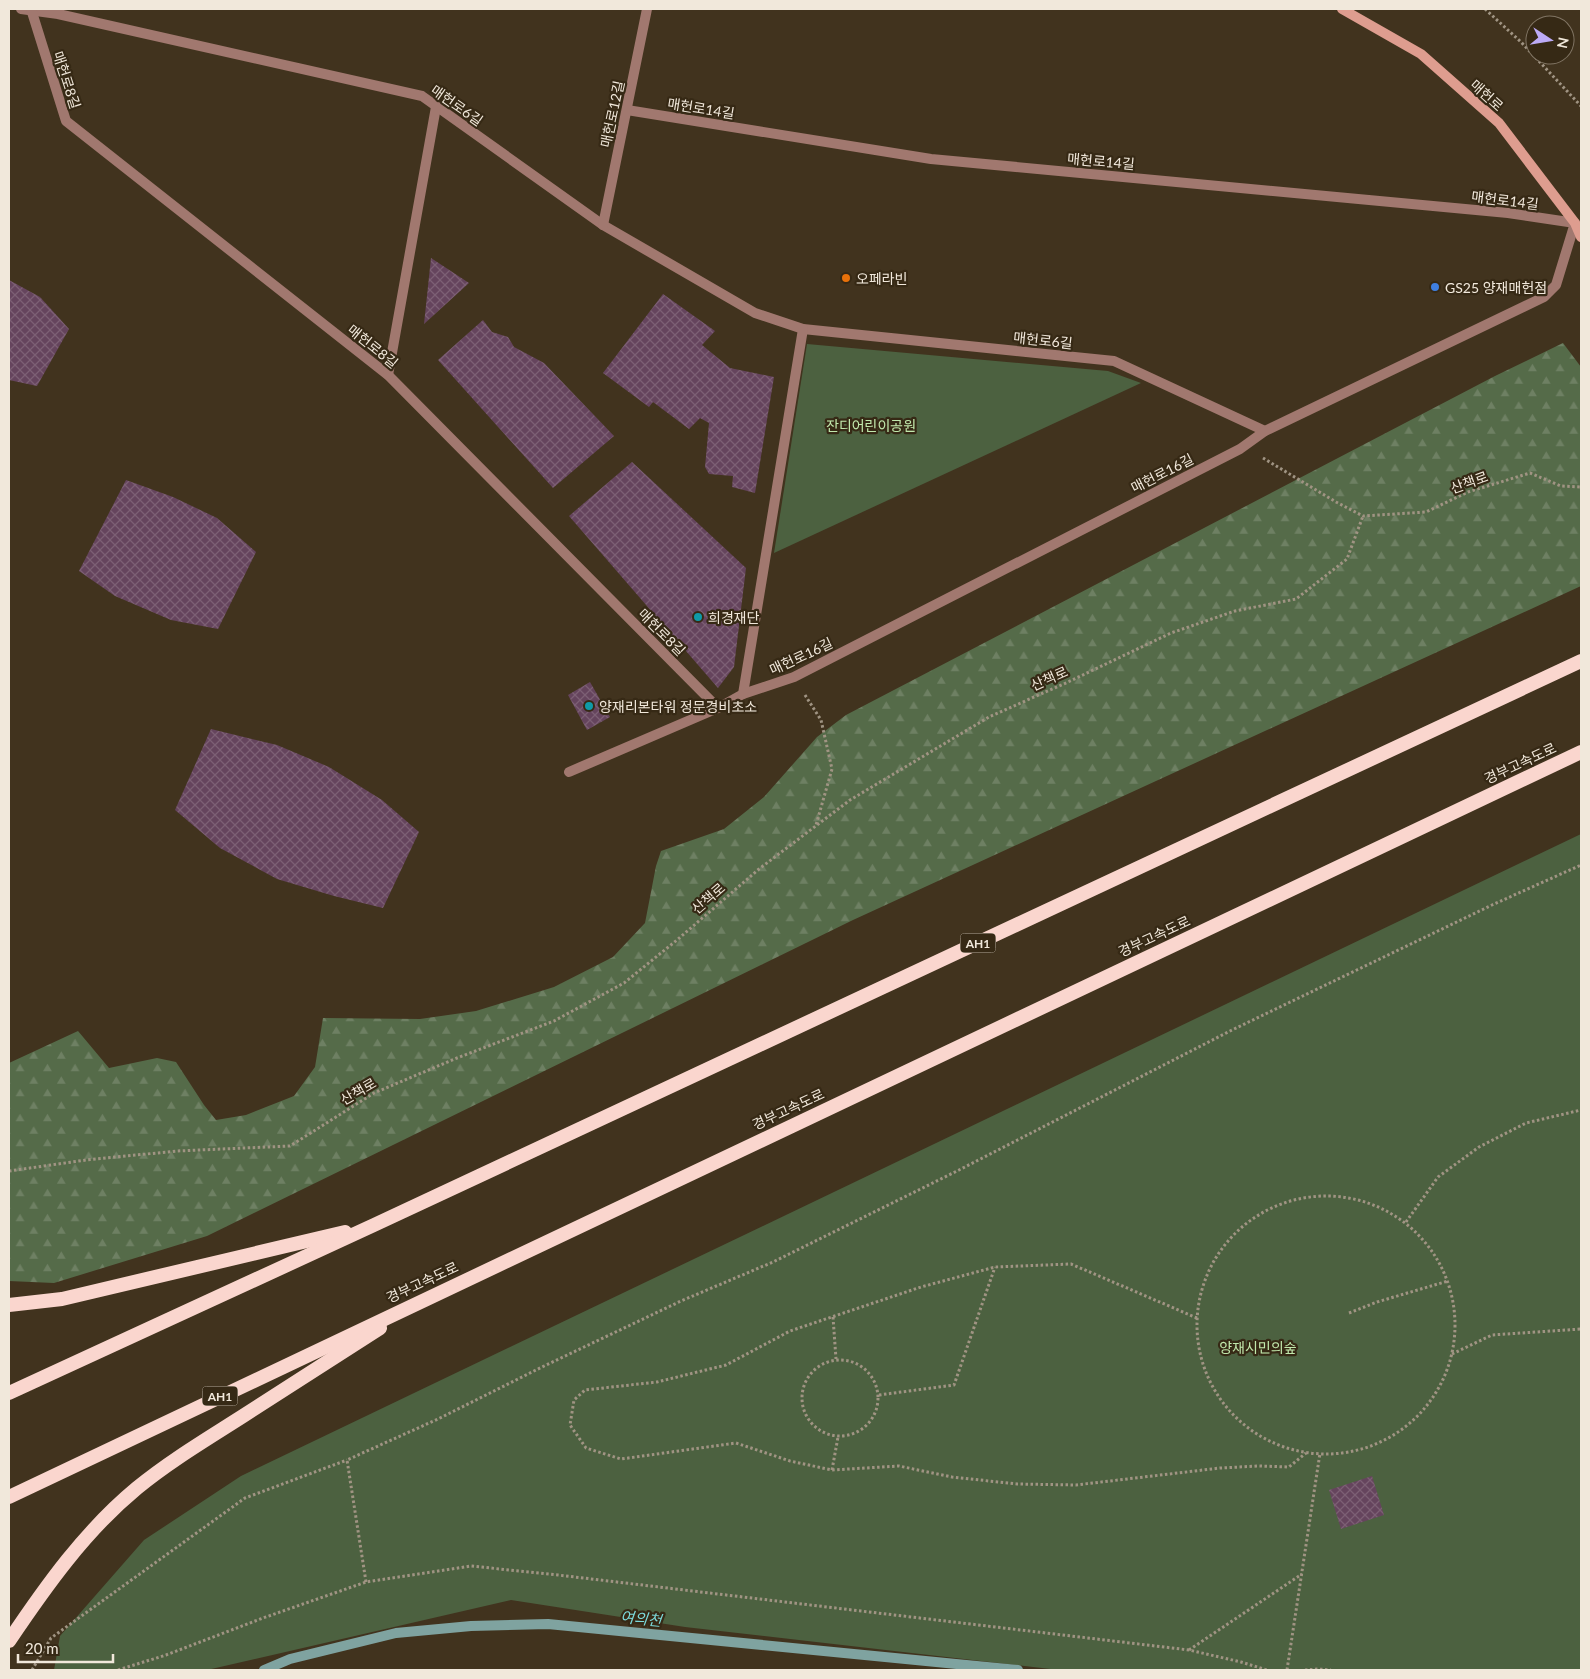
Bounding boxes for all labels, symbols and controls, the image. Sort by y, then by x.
north arrow [1525,15,1575,65]
text: N [1554,36,1573,50]
street label: 매헌로8길 [50,49,84,111]
street label: 매헌로 [1467,76,1507,114]
street label: 매헌로12길 [597,79,627,149]
street label: 매헌로6길 [428,81,486,129]
street label: 매헌로14길 [666,94,736,122]
street label: 매헌로14길 [1067,150,1135,172]
street label: 매헌로14길 [1470,187,1540,213]
place label: 오페라빈 [856,270,908,287]
marker: 오페라빈 [840,272,852,284]
place label: GS25 양재매헌점 [1445,279,1547,296]
marker: GS25 양재매헌점 [1429,281,1441,293]
street label: 매헌로8길 [344,321,402,371]
street label: 매헌로6길 [1012,328,1074,352]
park label: 잔디어린이공원 [826,417,916,434]
street label: 매헌로16길 [1128,450,1196,496]
street label: 산책로 [1448,467,1490,497]
street label: 매헌로8길 [635,605,689,659]
place label: 희경재단 [708,609,760,626]
marker: 희경재단 [692,611,704,623]
street label: 매헌로16길 [767,634,835,678]
street label: 산책로 [1028,662,1070,694]
place label: 양재리본타워 정문경비초소 [599,698,757,715]
marker: 양재리본타워 정문경비초소 [583,700,595,712]
street label: 경부고속도로 [1481,739,1559,787]
street label: 산책로 [688,879,728,917]
street label: 경부고속도로 [1115,912,1193,960]
road number: AH1 [960,934,996,952]
street label: 산책로 [337,1074,379,1108]
street label: 경부고속도로 [749,1085,827,1133]
street label: 경부고속도로 [383,1258,461,1306]
park label: 양재시민의숲 [1219,1339,1297,1356]
road number: AH1 [202,1386,238,1405]
water label: 여의천 [619,1607,665,1629]
scale bar [18,1632,112,1664]
text: 20 m [25,1639,59,1657]

